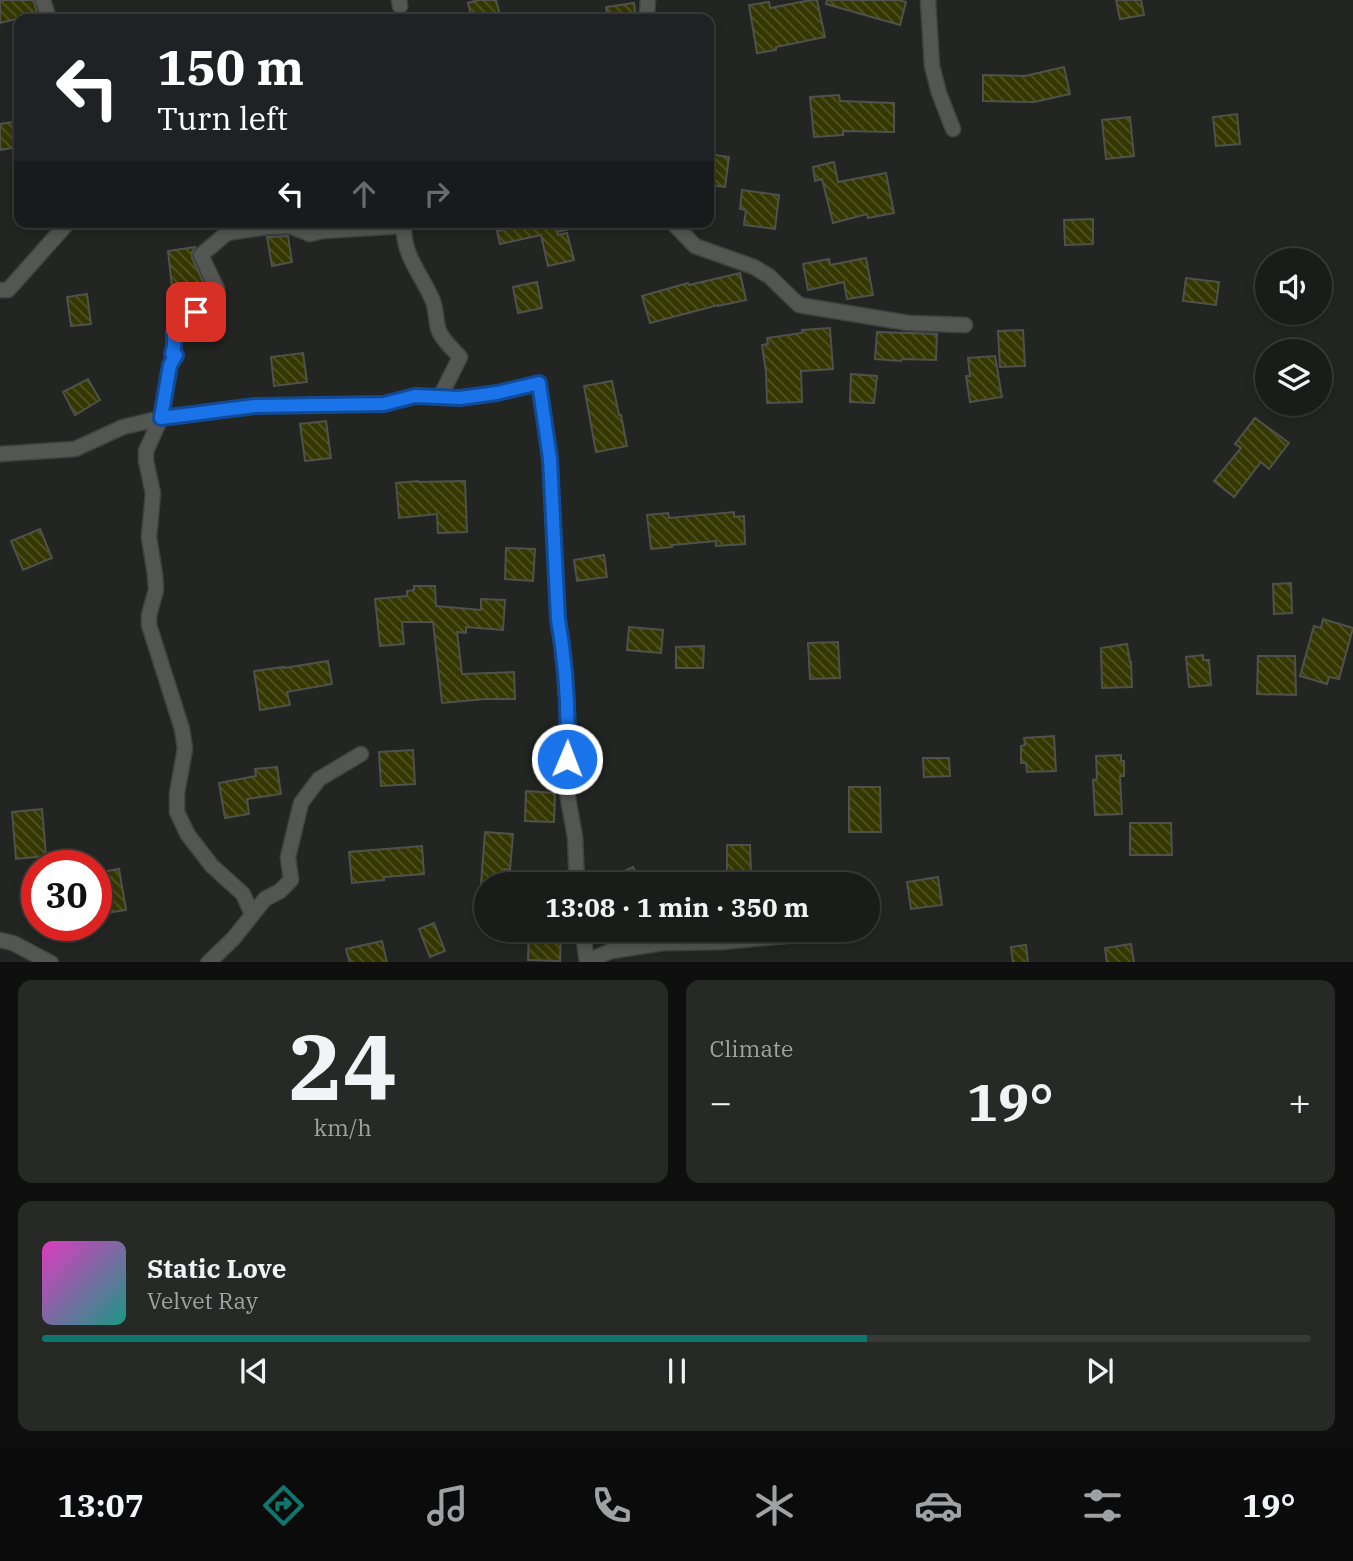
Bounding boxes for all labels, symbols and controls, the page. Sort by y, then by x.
text: 150 m [157,35,304,98]
icon: left [42,42,133,133]
text: Turn left [157,97,288,139]
icon: left [272,175,310,213]
icon: ahead [345,175,383,213]
icon: right [418,175,456,213]
map controls [1255,248,1332,416]
button: sound [1255,248,1332,325]
pin [166,282,226,342]
icon: arrive [177,293,215,331]
button: layers [1255,339,1332,416]
position arrow [530,722,604,796]
speed limit sign: 30 [21,850,112,941]
text: 13:08 · 1 min · 350 m [545,890,809,924]
text: 24 [288,1007,397,1125]
text: Climate [710,1033,793,1063]
text: 19° [967,1068,1054,1135]
text: − [710,1077,732,1126]
text: + [1288,1077,1311,1126]
text: km/h [314,1112,372,1142]
text: Static Love [147,1251,286,1285]
text: Velvet Ray [147,1285,258,1315]
icon: previous [235,1352,273,1390]
icon: pause [658,1352,696,1390]
icon: next [1081,1352,1119,1390]
icon: directions [259,1481,308,1530]
icon: music [423,1481,472,1530]
icon: phone [587,1481,636,1530]
icon: climate [750,1481,799,1530]
icon: car [914,1481,963,1530]
icon: filters [1078,1481,1127,1530]
text: 13:07 [57,1484,144,1526]
text: 19° [1242,1484,1296,1526]

